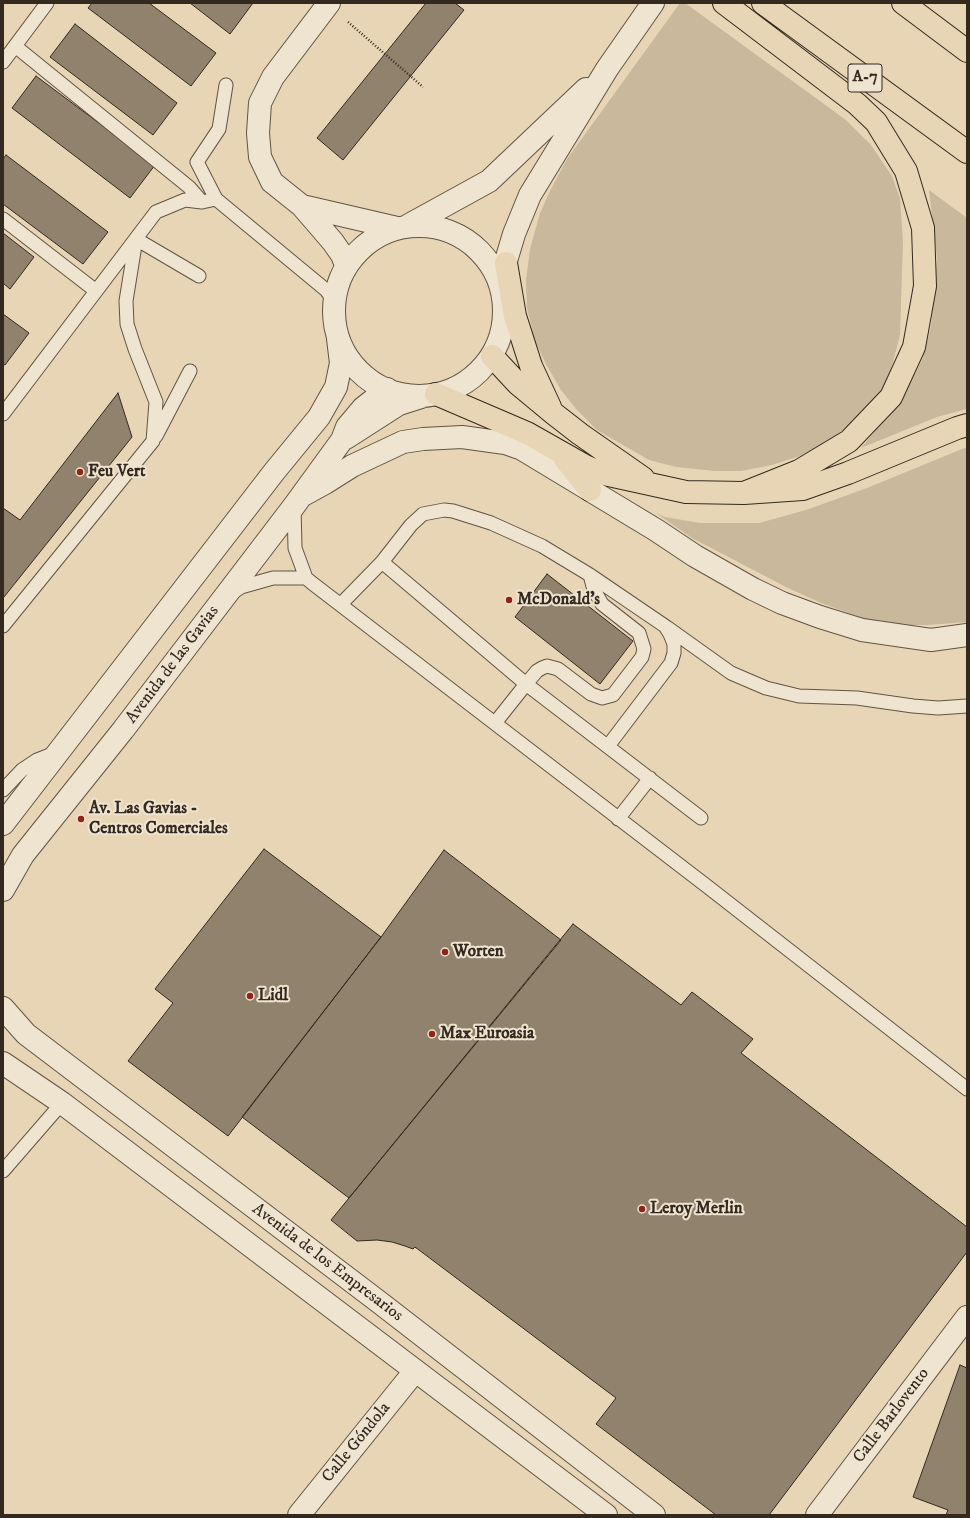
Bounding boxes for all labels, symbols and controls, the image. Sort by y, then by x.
road number: A-7 [848,64,882,92]
place label: Feu Vert [88,462,146,482]
marker: Feu Vert [75,467,85,477]
place label: McDonald's [517,590,600,610]
marker: McDonald's [504,595,514,605]
street label: Avenida de las Gavias [122,602,224,728]
place label: Av. Las Gavias - Centros Comerciales [89,799,228,839]
marker: Av. Las Gavias - Centros Comerciales [76,814,86,824]
place label: Worten [453,942,504,962]
marker: Worten [440,947,450,957]
place label: Lidl [258,986,288,1006]
marker: Lidl [245,991,255,1001]
place label: Max Euroasia [440,1024,534,1044]
marker: Max Euroasia [427,1029,437,1039]
place label: Leroy Merlin [650,1199,743,1219]
street label: Avenida de los Empresarios [248,1200,406,1326]
marker: Leroy Merlin [637,1204,647,1214]
street label: Calle Barlovento [850,1364,934,1468]
street label: Calle Góndola [318,1399,396,1487]

